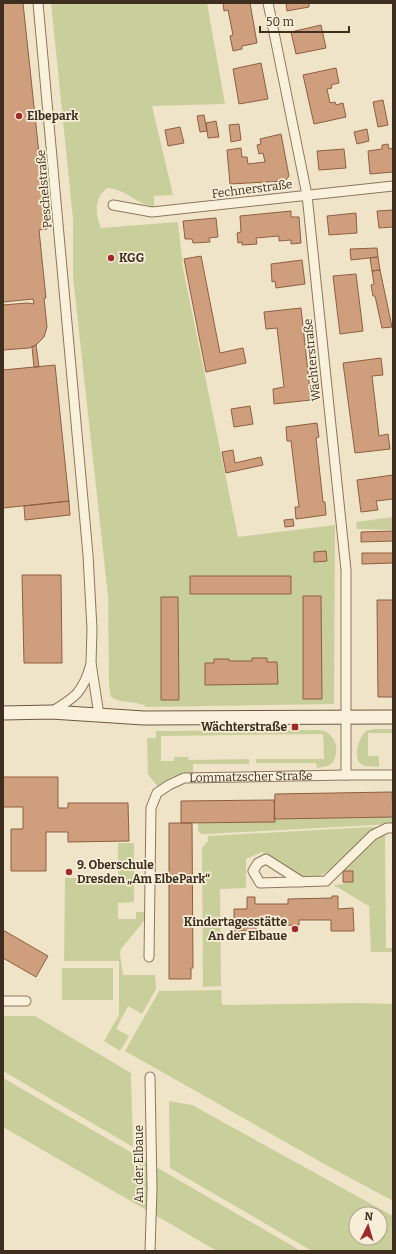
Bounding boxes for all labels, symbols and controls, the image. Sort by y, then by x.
scale bar [260,8,349,34]
text: 50 m [266,15,295,29]
place label: Elbepark [27,109,79,123]
marker: Elbepark [14,111,24,121]
street label: Peschelstraße [34,149,54,229]
street label: Fechnerstraße [211,177,293,201]
place label: KGG [119,251,145,265]
marker: KGG [106,253,116,263]
street label: Wächterstraße [301,318,323,402]
place label: Wächterstraße [201,720,287,734]
marker: Wächterstraße [290,722,300,732]
street label: Lommatzscher Straße [189,769,313,785]
place label: 9. Oberschule Dresden „Am ElbePark“ [77,858,210,886]
marker: 9. Oberschule Dresden „Am ElbePark“ [64,867,74,877]
place label: Kindertagesstätte An der Elbaue [184,915,287,943]
marker: Kindertagesstätte An der Elbaue [290,924,300,934]
street label: An der Elbaue [132,1125,146,1203]
north arrow [348,1206,388,1246]
text: N [364,1210,374,1223]

